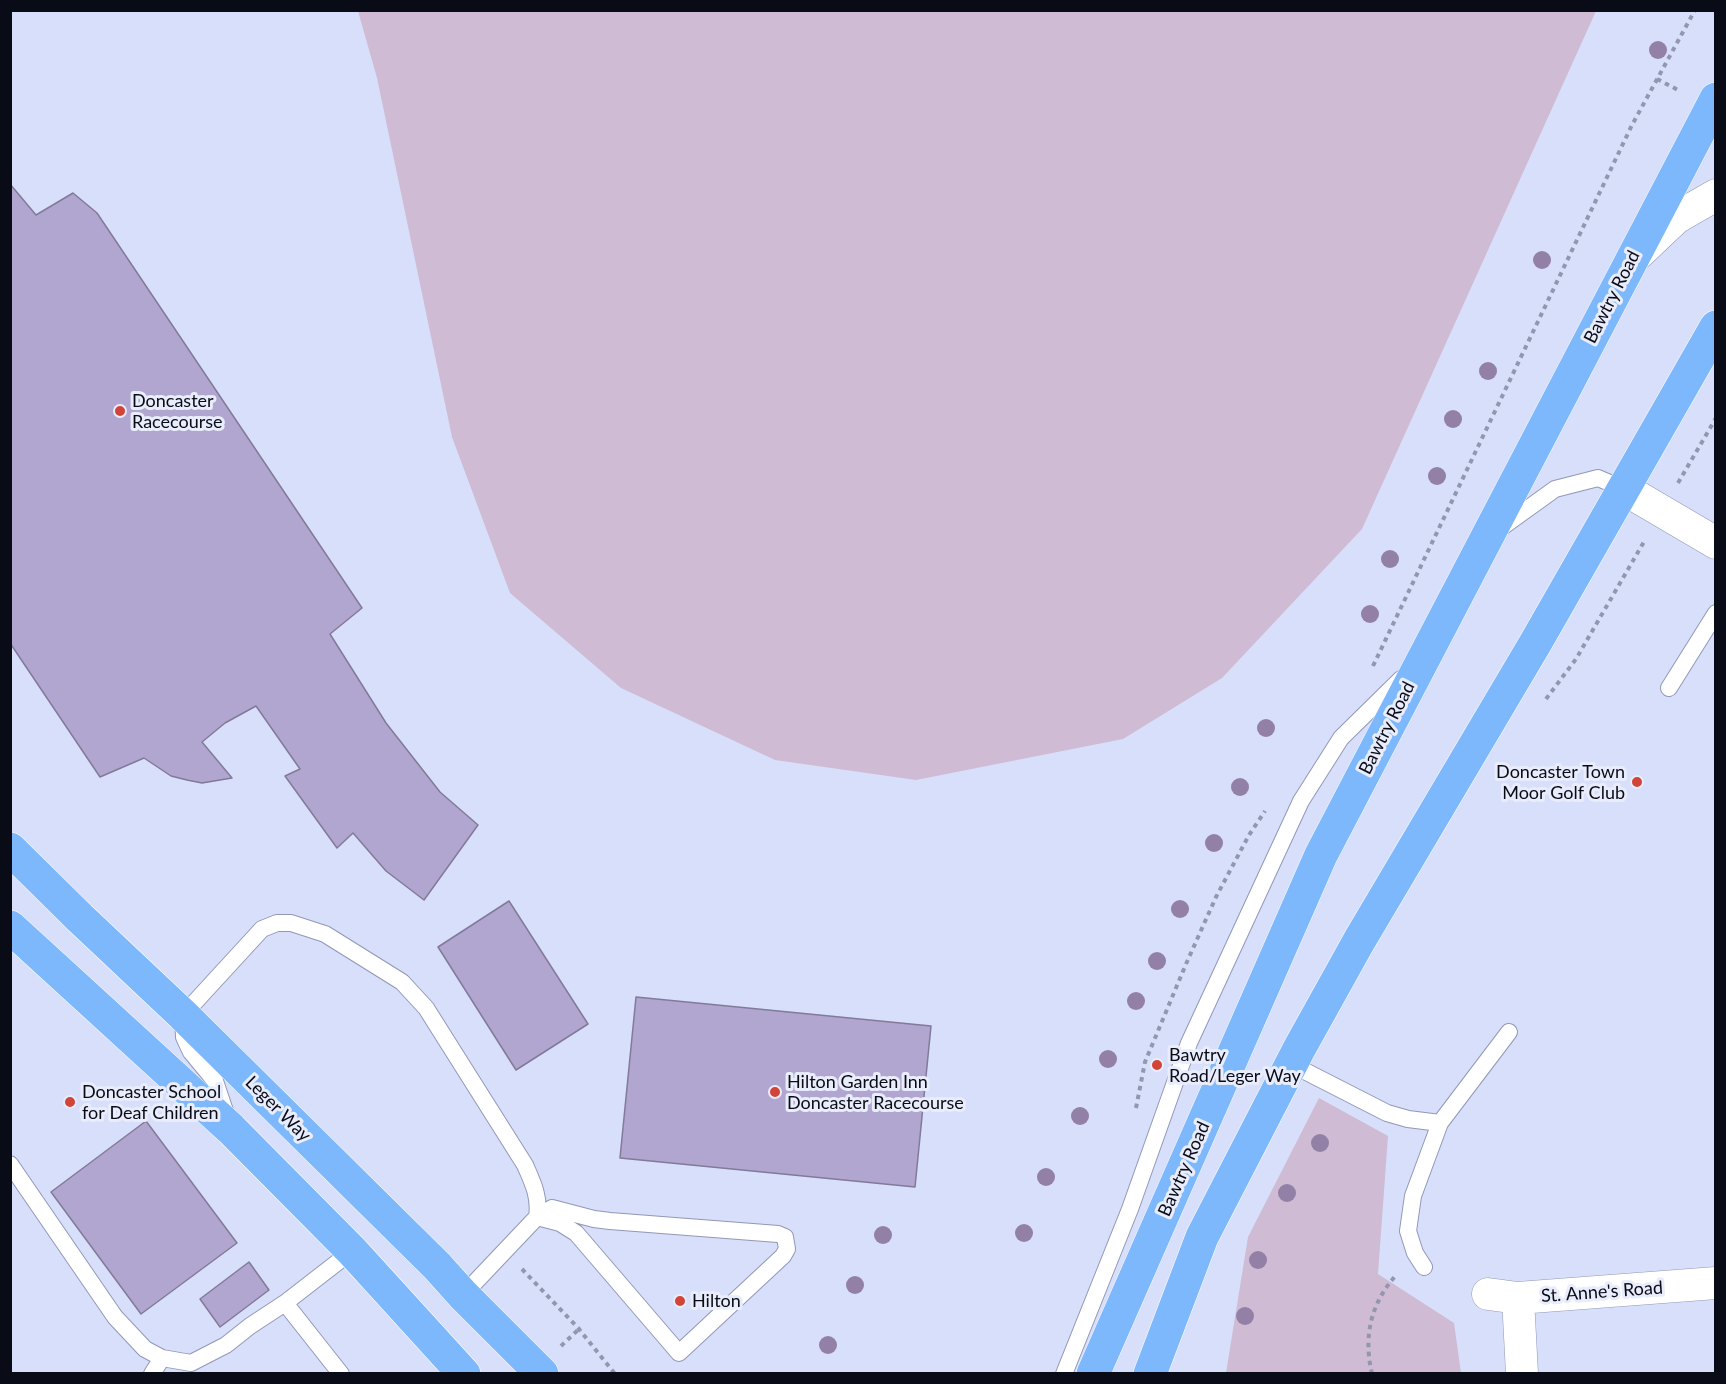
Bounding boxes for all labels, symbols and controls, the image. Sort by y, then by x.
street label: Bawtry Road [1579,247,1645,347]
place label: Doncaster Racecourse [132,390,222,432]
marker: Doncaster Racecourse [113,404,127,418]
street label: Bawtry Road [1354,678,1420,778]
place label: Doncaster Town Moor Golf Club [1496,761,1625,804]
marker: Doncaster Town Moor Golf Club [1630,775,1644,789]
place label: Bawtry Road/Leger Way [1169,1044,1301,1086]
marker: Bawtry Road/Leger Way [1150,1058,1164,1072]
place label: Hilton Garden Inn Doncaster Racecourse [787,1071,964,1114]
street label: Leger Way [241,1072,315,1146]
place label: Doncaster School for Deaf Children [82,1081,221,1124]
marker: Hilton Garden Inn Doncaster Racecourse [768,1085,782,1099]
marker: Doncaster School for Deaf Children [63,1095,77,1109]
street label: Bawtry Road [1154,1118,1214,1220]
street label: St. Anne's Road [1540,1277,1664,1307]
place label: Hilton [692,1290,741,1312]
marker: Hilton [673,1294,687,1308]

